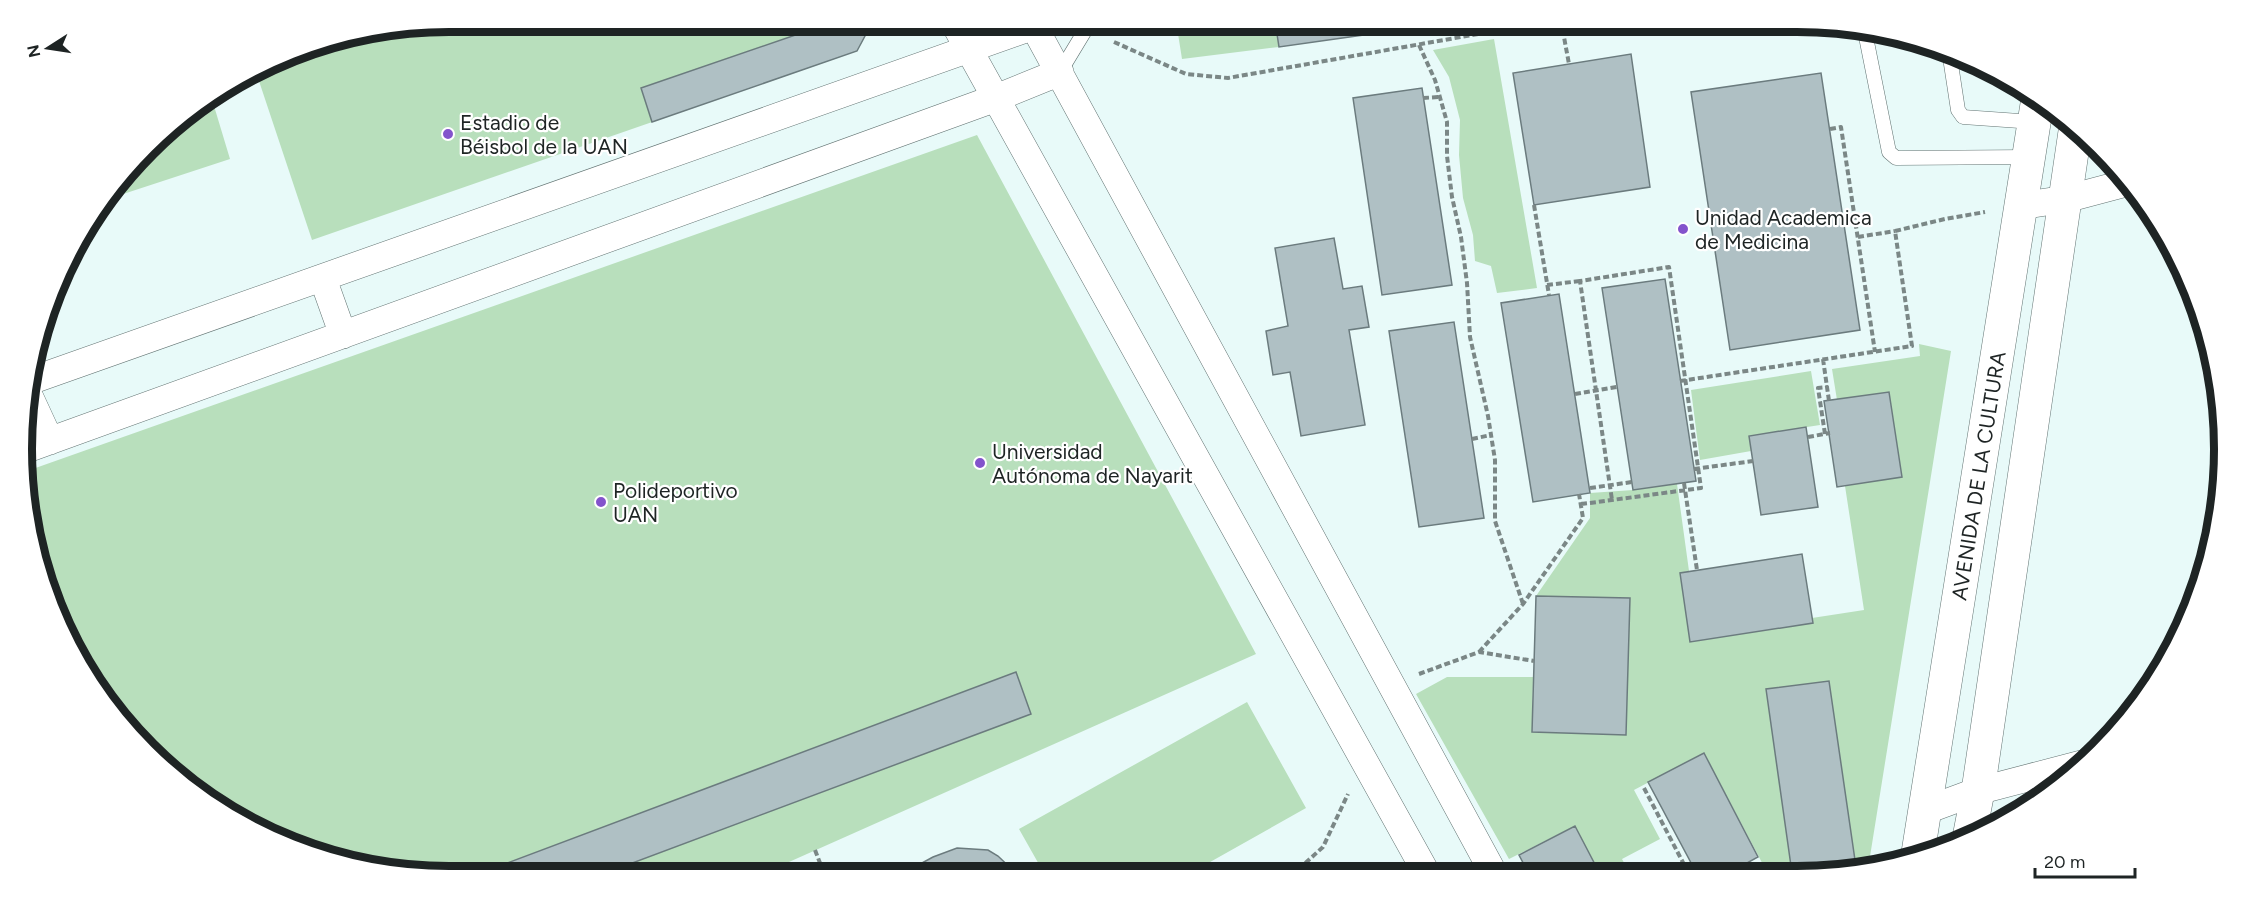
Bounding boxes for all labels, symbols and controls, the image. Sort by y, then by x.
north arrow [18,18,78,78]
text: N [23,43,44,59]
place label: Estadio de Béisbol de la UAN [460,110,628,159]
marker: Estadio de Béisbol de la UAN [441,127,455,141]
place label: Unidad Academica de Medicina [1695,205,1872,254]
marker: Unidad Academica de Medicina [1676,222,1690,236]
street label: AVENIDA DE LA CULTURA [1946,349,2010,602]
place label: Universidad Autónoma de Nayarit [992,439,1193,488]
marker: Universidad Autónoma de Nayarit [973,456,987,470]
place label: Polideportivo UAN [613,478,738,527]
marker: Polideportivo UAN [594,495,608,509]
scale bar [2035,841,2136,879]
text: 20 m [2044,851,2085,873]

